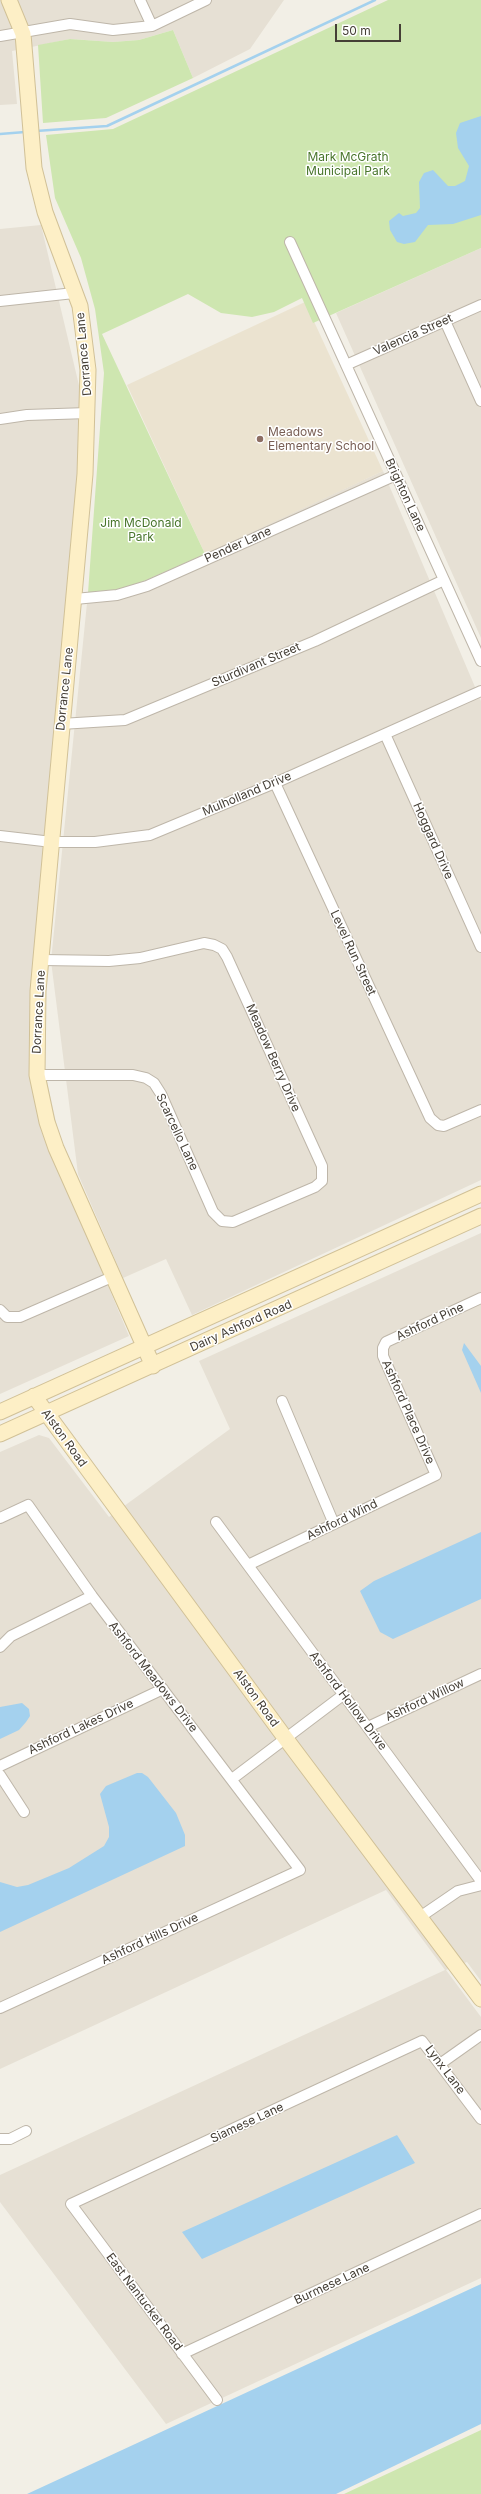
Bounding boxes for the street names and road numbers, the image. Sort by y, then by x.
street label: Valencia Street [371,311,455,359]
street label: Dorrance Lane [73,312,95,396]
street label: Brighton Lane [382,456,428,534]
street label: Pender Lane [202,524,274,566]
street label: Sturdivant Street [209,640,303,690]
street label: Dorrance Lane [53,647,77,731]
street label: Mulholland Drive [200,769,294,819]
street label: Hoggard Drive [410,800,456,882]
street label: Level Run Street [327,908,379,998]
street label: Dorrance Lane [30,970,48,1054]
street label: Meadow Berry Drive [243,1002,303,1114]
street label: Scarcello Lane [153,1091,201,1173]
street label: Dairy Ashford Road [188,1297,294,1355]
street label: Ashford Pine [394,1300,466,1344]
street label: Ashford Place Drive [379,1358,437,1466]
street label: Alston Road [38,1406,90,1470]
street label: Ashford Wind [304,1497,380,1543]
street label: Ashford Meadows Drive [105,1619,201,1735]
street label: Ashford Hollow Drive [306,1649,390,1753]
street label: Alston Road [230,1666,282,1730]
street label: Ashford Willow [383,1675,467,1725]
street label: Ashford Lakes Drive [26,1696,136,1758]
street label: Ashford Hills Drive [99,1910,201,1968]
street label: Lynx Lane [422,2043,468,2097]
street label: Siamese Lane [208,2100,286,2146]
street label: East Nantucket Road [103,2251,185,2353]
street label: Burmese Lane [292,2260,372,2308]

